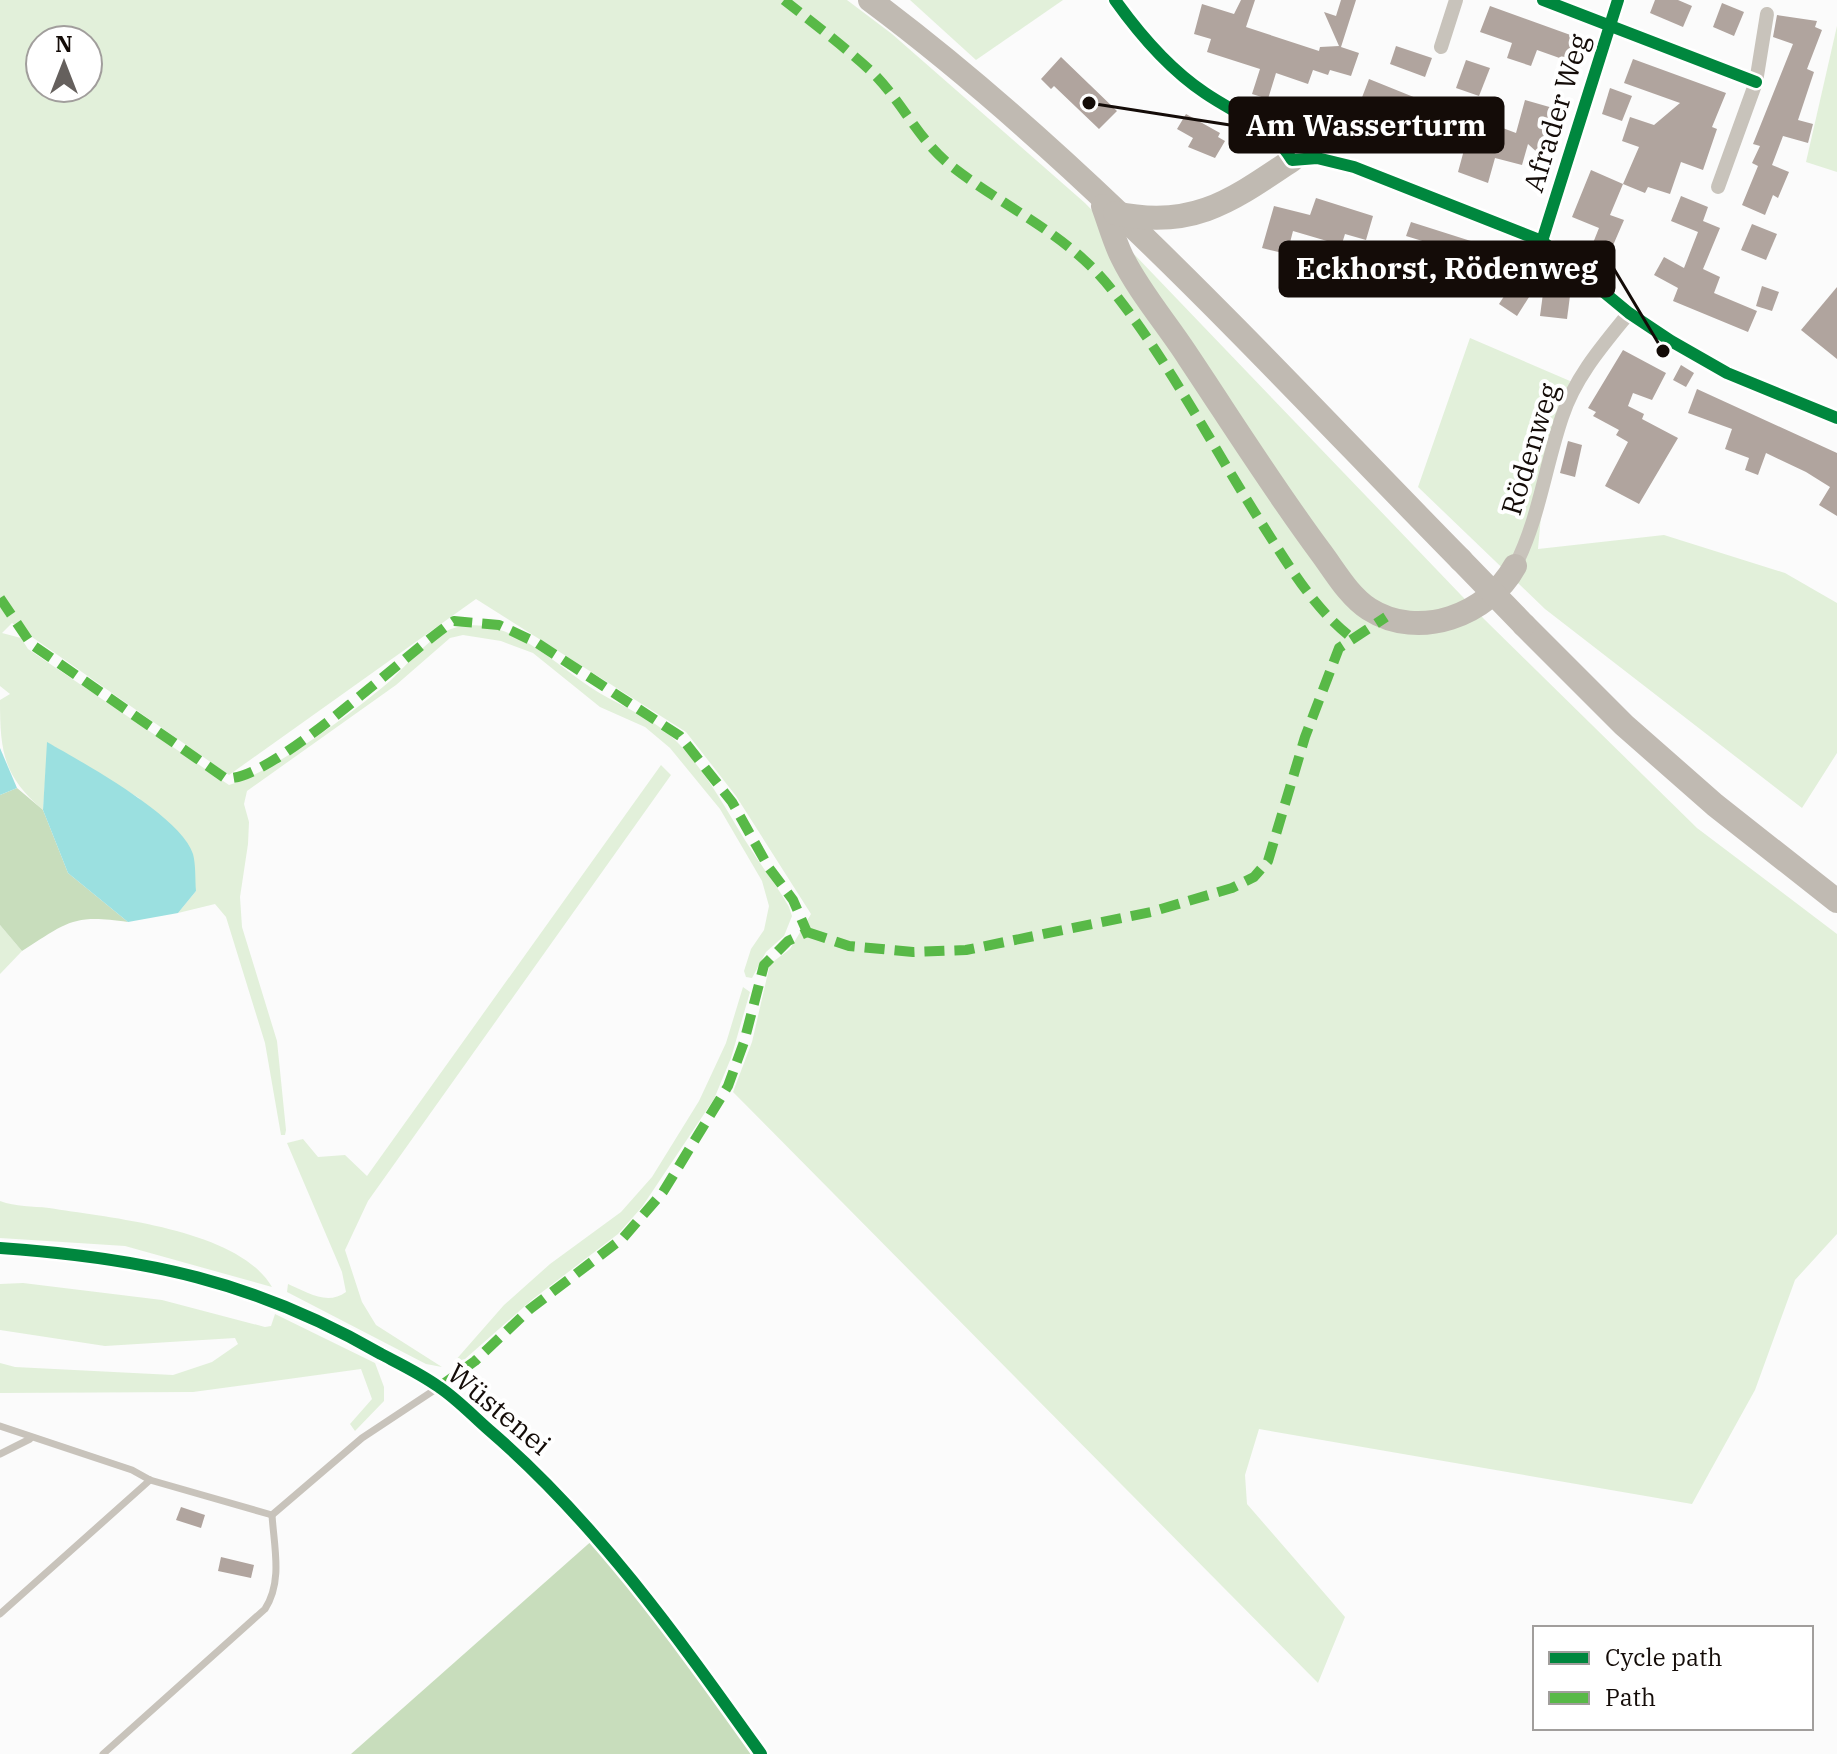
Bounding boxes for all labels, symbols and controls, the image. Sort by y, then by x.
north arrow [24,24,104,104]
text: N [55,29,73,58]
street label: Afrader Weg [1514,29,1597,196]
callout: Am Wasserturm [1230,98,1503,152]
text: Am Wasserturm [1246,105,1486,144]
callout: Eckhorst, Rödenweg [1280,242,1614,296]
text: Eckhorst, Rödenweg [1296,248,1599,287]
street label: Rödenweg [1492,378,1567,519]
street label: Wüstenei [440,1355,559,1463]
legend [1533,1626,1813,1730]
text: Cycle path [1605,1641,1722,1673]
text: Path [1605,1681,1656,1713]

